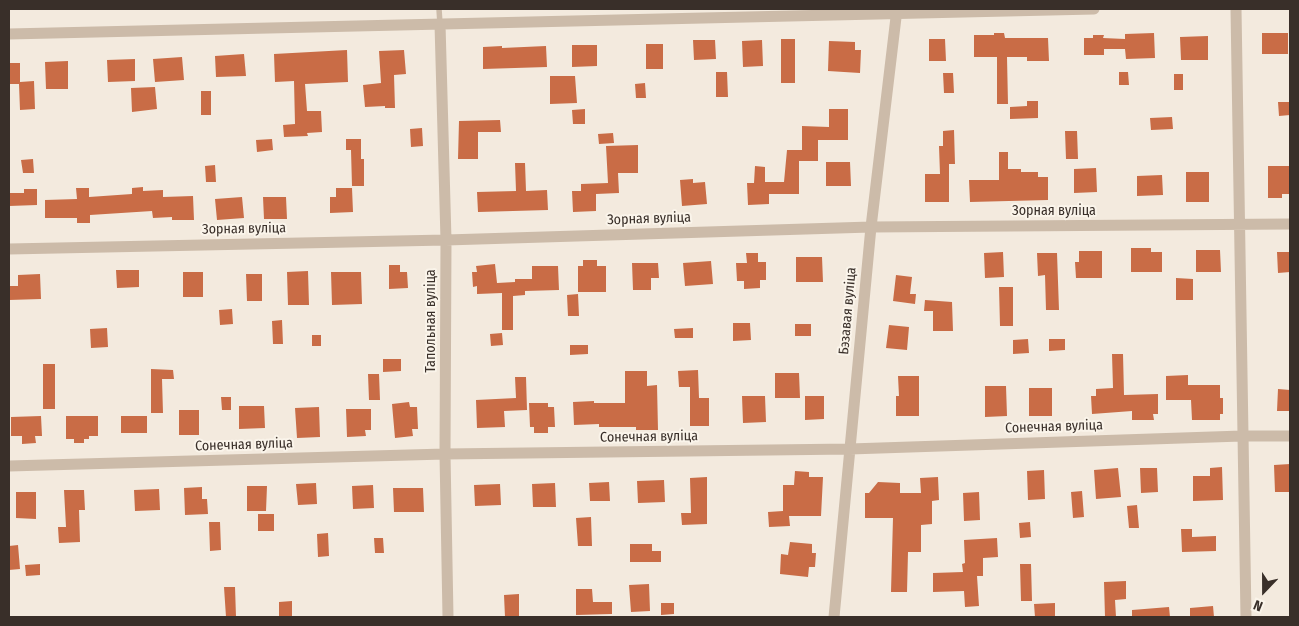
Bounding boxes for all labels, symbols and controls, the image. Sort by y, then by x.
street label: Зорная вуліца [1012,203,1096,219]
street label: Зорная вуліца [607,209,691,229]
street label: Зорная вуліца [202,220,286,238]
street label: Бэзавая вуліца [836,267,860,355]
street label: Тапольная вуліца [423,269,439,373]
street label: Сонечная вуліца [1005,417,1103,437]
street label: Сонечная вуліца [600,428,698,446]
street label: Сонечная вуліца [195,435,293,455]
north arrow [1239,566,1289,616]
text: N [1251,596,1265,615]

